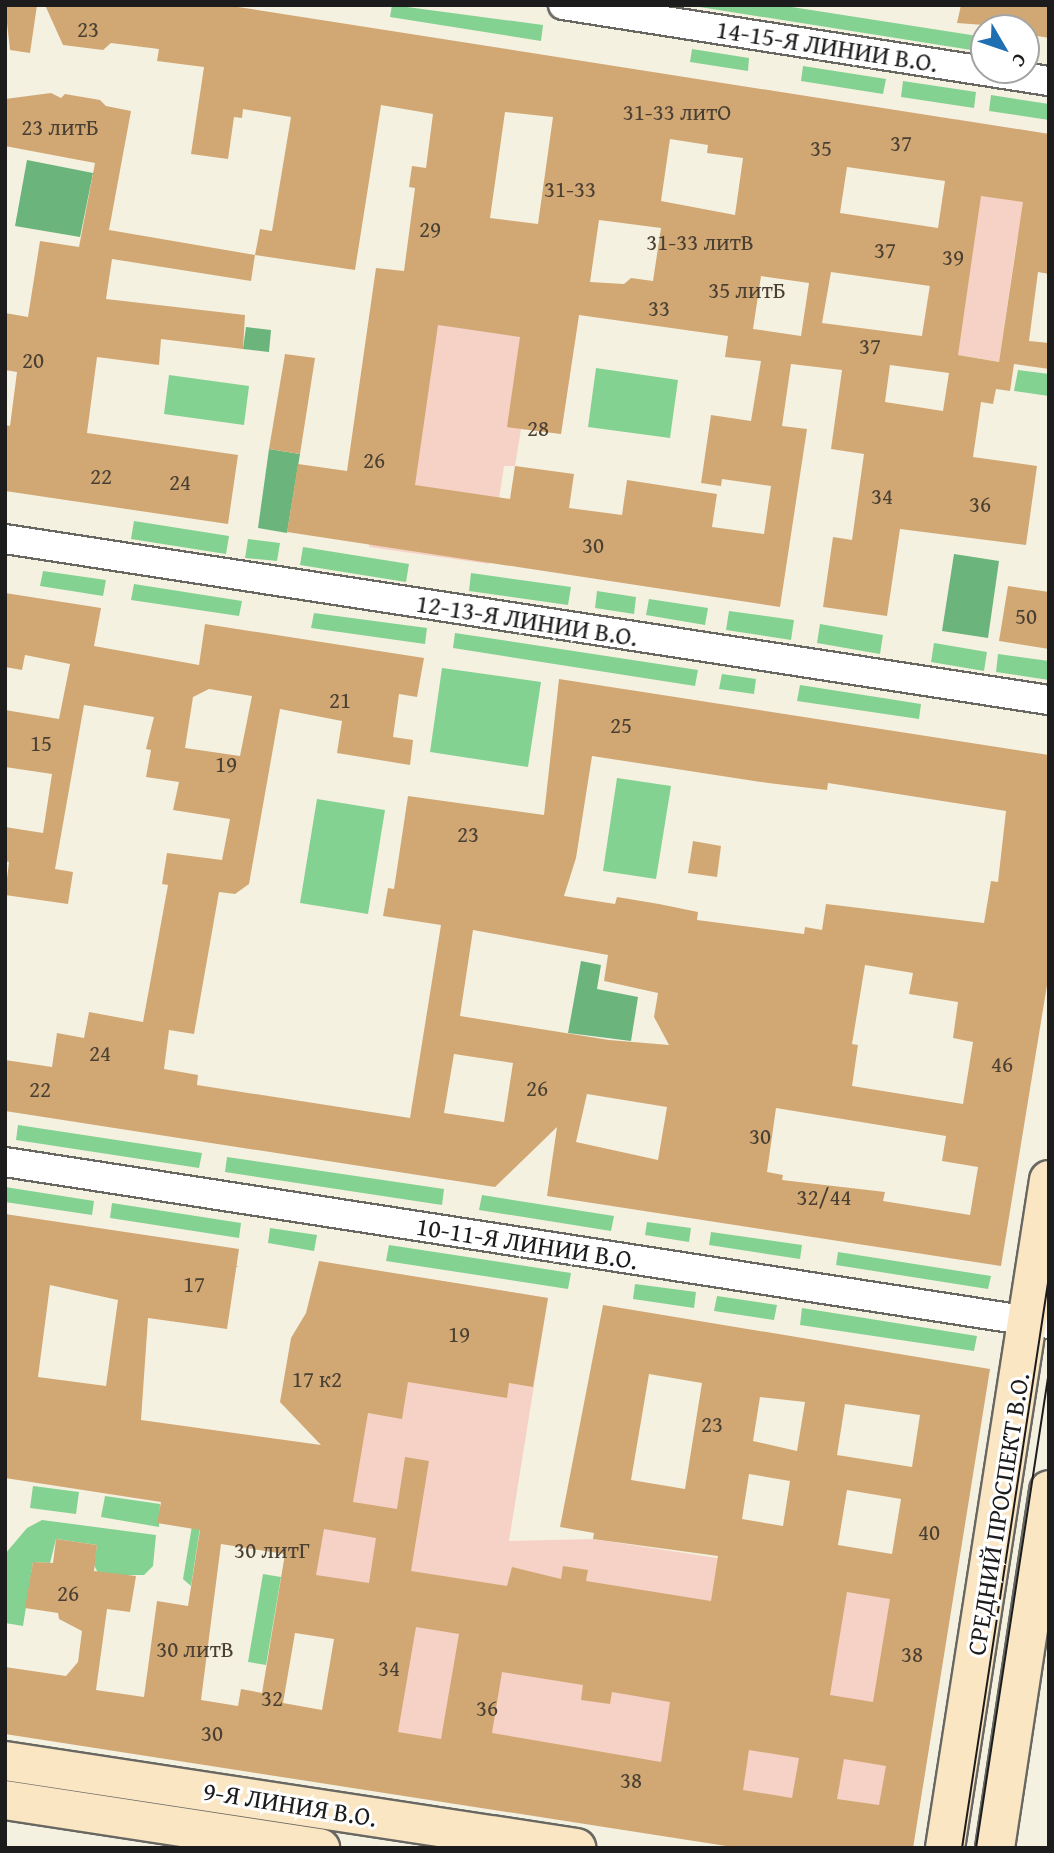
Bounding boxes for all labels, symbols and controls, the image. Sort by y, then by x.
street label: 14-15-Я ЛИНИИ В.О. [714,13,940,79]
north arrow [970,14,1040,84]
house number: 23 [77,15,99,43]
text: С [1006,48,1034,74]
house number: 31-33 литО [623,98,731,126]
house number: 23 литБ [21,113,99,141]
house number: 37 [890,129,912,157]
house number: 35 [810,134,832,162]
house number: 31-33 [544,175,596,203]
house number: 29 [419,215,441,243]
house number: 31-33 литВ [646,228,754,256]
house number: 37 [874,236,896,264]
house number: 39 [942,243,964,271]
house number: 35 литБ [708,276,786,304]
house number: 33 [648,294,670,322]
house number: 37 [859,332,881,360]
house number: 20 [22,346,44,374]
house number: 28 [527,414,549,442]
house number: 26 [363,446,385,474]
house number: 22 [90,462,112,490]
house number: 24 [169,468,191,496]
house number: 34 [871,482,893,510]
house number: 36 [969,490,991,518]
house number: 30 [582,531,604,559]
street label: 12-13-Я ЛИНИИ В.О. [414,587,640,653]
house number: 50 [1015,602,1037,630]
house number: 21 [329,686,351,714]
house number: 25 [610,711,632,739]
house number: 15 [30,729,52,757]
house number: 19 [215,750,237,778]
house number: 23 [457,820,479,848]
house number: 24 [89,1039,111,1067]
house number: 46 [991,1050,1013,1078]
house number: 26 [526,1074,548,1102]
house number: 22 [29,1075,51,1103]
house number: 30 [749,1122,771,1150]
house number: 32/44 [796,1183,852,1211]
street label: 10-11-Я ЛИНИИ В.О. [414,1210,640,1276]
house number: 17 [183,1270,205,1298]
house number: 19 [448,1320,470,1348]
house number: 17 к2 [292,1365,342,1393]
street label: СРЕДНИЙ ПРОСПЕКТ В.О. [960,1370,1036,1658]
house number: 23 [701,1410,723,1438]
house number: 40 [918,1518,940,1546]
house number: 30 литГ [234,1536,310,1564]
house number: 26 [57,1579,79,1607]
house number: 30 литВ [156,1635,234,1663]
house number: 38 [901,1640,923,1668]
house number: 34 [378,1654,400,1682]
house number: 32 [261,1684,283,1712]
house number: 36 [476,1694,498,1722]
house number: 30 [201,1719,223,1747]
house number: 38 [620,1766,642,1794]
street label: 9-Я ЛИНИЯ В.О. [201,1775,379,1833]

